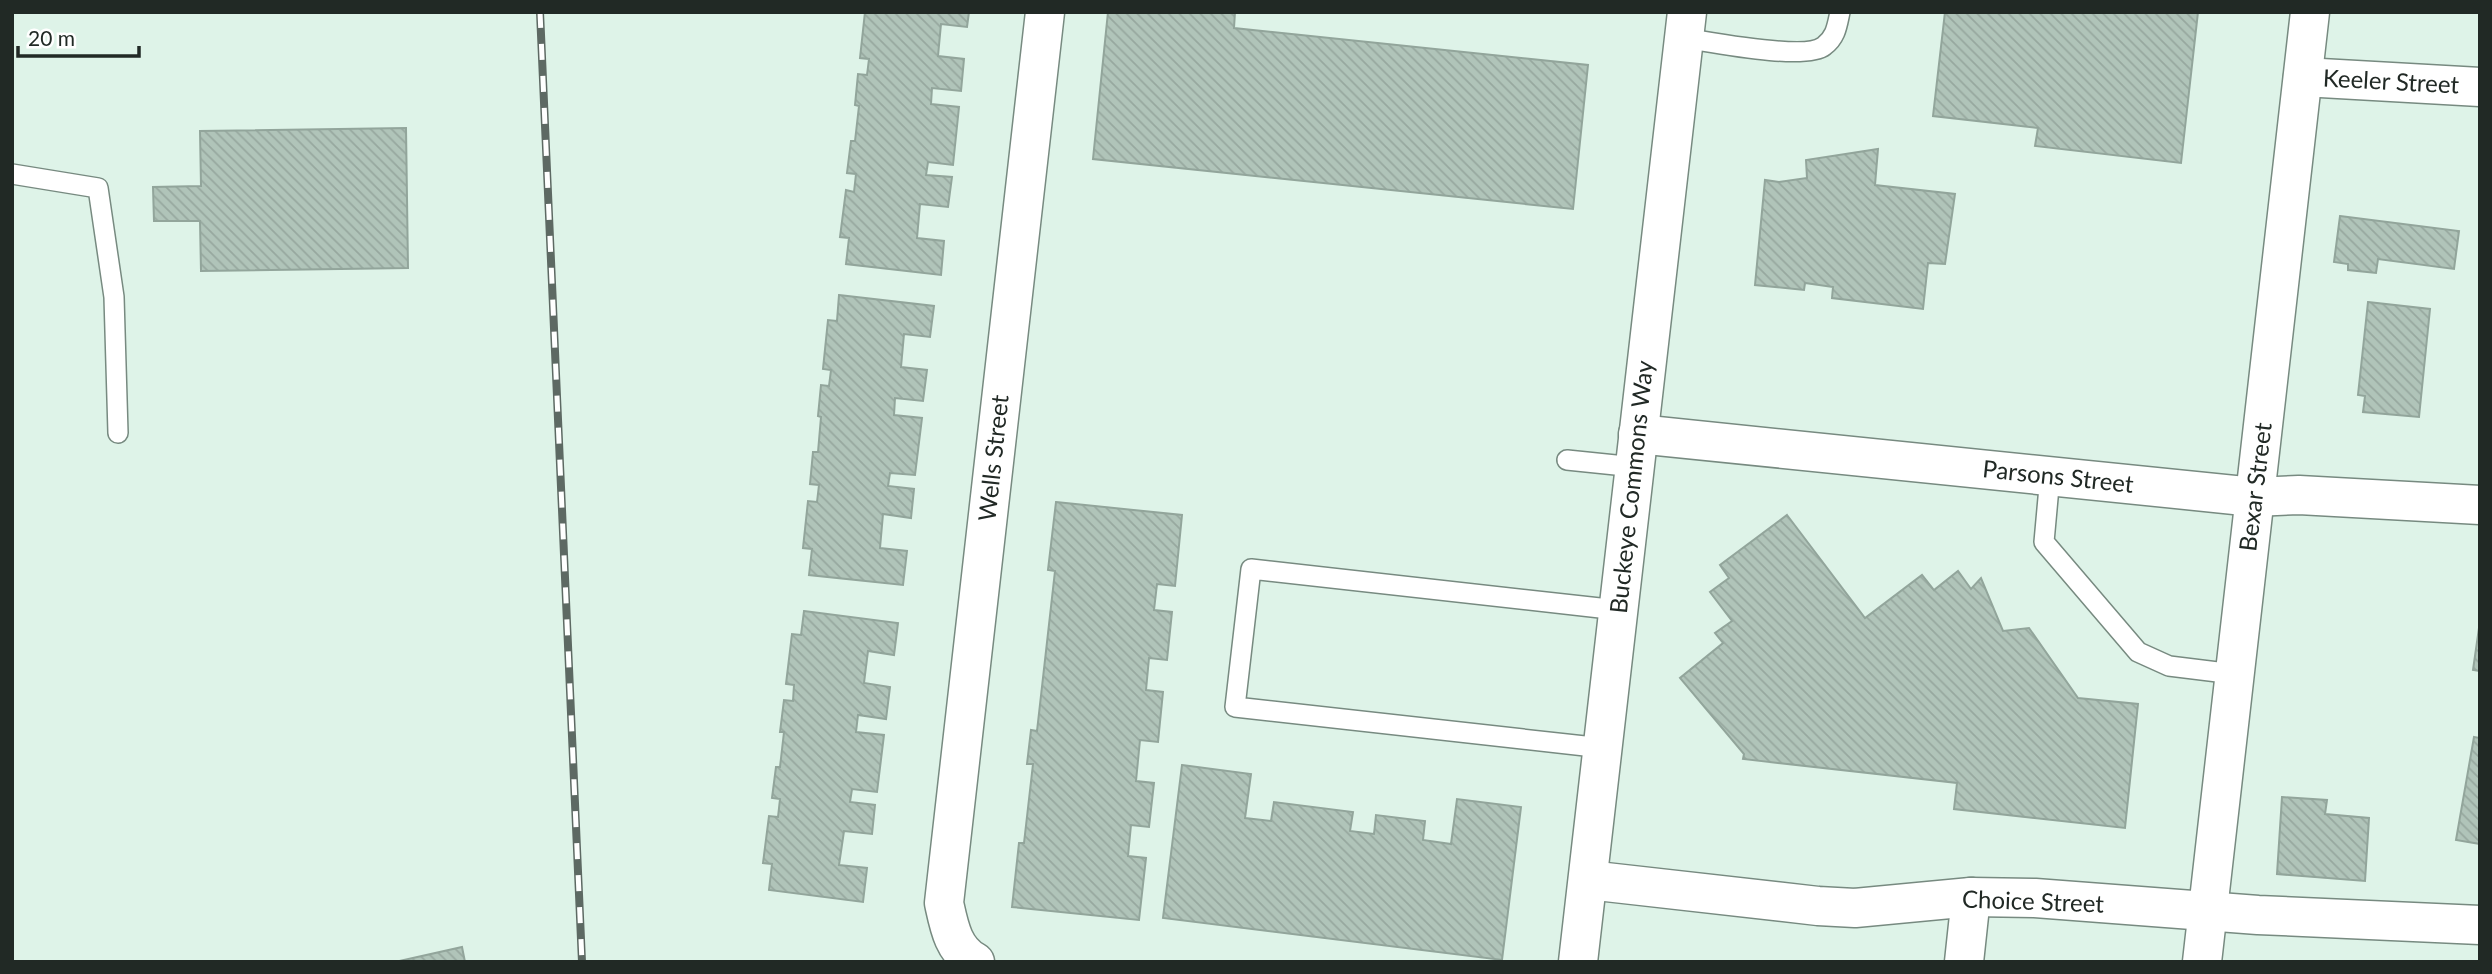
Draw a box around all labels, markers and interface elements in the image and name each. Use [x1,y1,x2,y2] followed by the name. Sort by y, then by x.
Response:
[18,14,138,58] scale bar
[28,25,75,50] text: 20 m
[2322,62,2460,99] street label: Keeler Street
[1603,358,1658,615] street label: Buckeye Commons Way
[971,393,1014,523] street label: Wells Street
[2232,420,2277,553] street label: Bexar Street
[1981,453,2136,498] street label: Parsons Street
[1962,884,2105,917] street label: Choice Street

